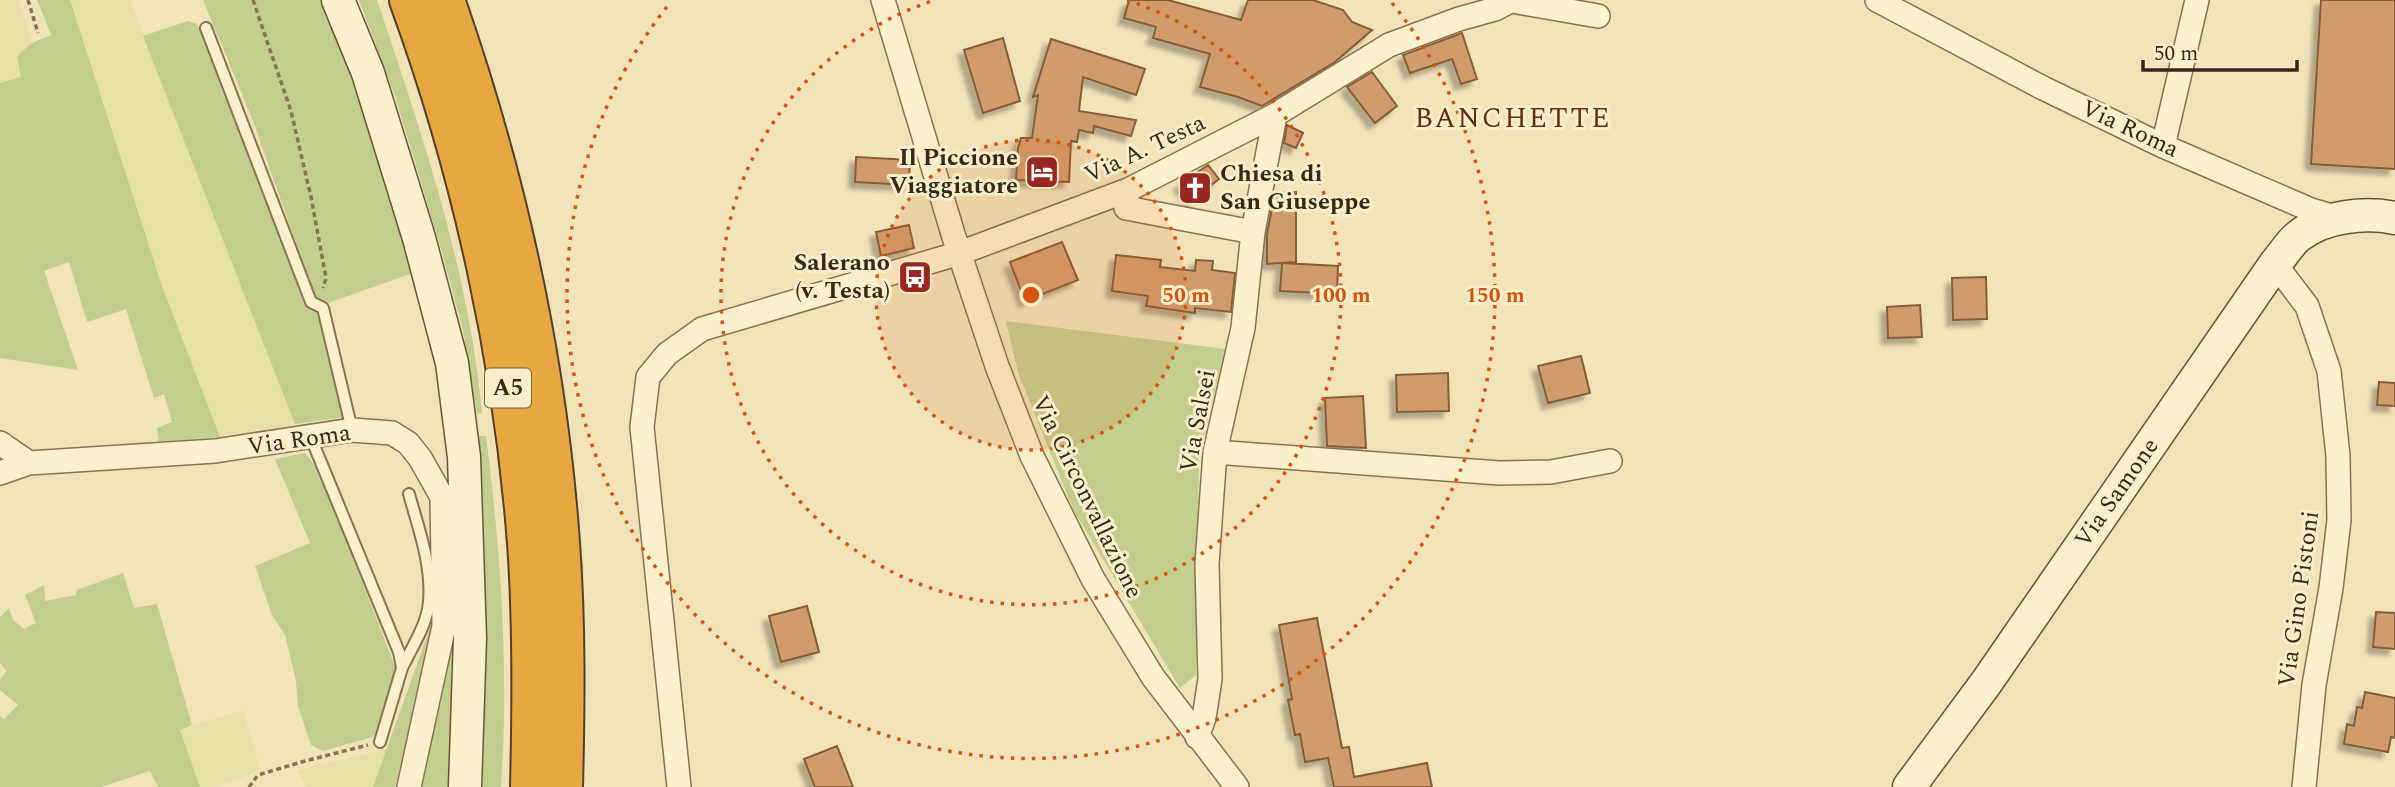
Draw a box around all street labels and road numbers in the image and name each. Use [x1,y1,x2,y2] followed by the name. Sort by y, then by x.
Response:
[2075,91,2185,167] street label: Via Roma
[1078,105,1212,193] street label: Via A. Testa
[1170,366,1226,476] street label: Via Salsei
[485,368,531,408] road number: A5
[1022,389,1152,605] street label: Via Circonvallazione
[245,415,353,465] street label: Via Roma
[2066,431,2168,555] street label: Via Samone
[2269,509,2329,689] street label: Via Gino Pistoni

